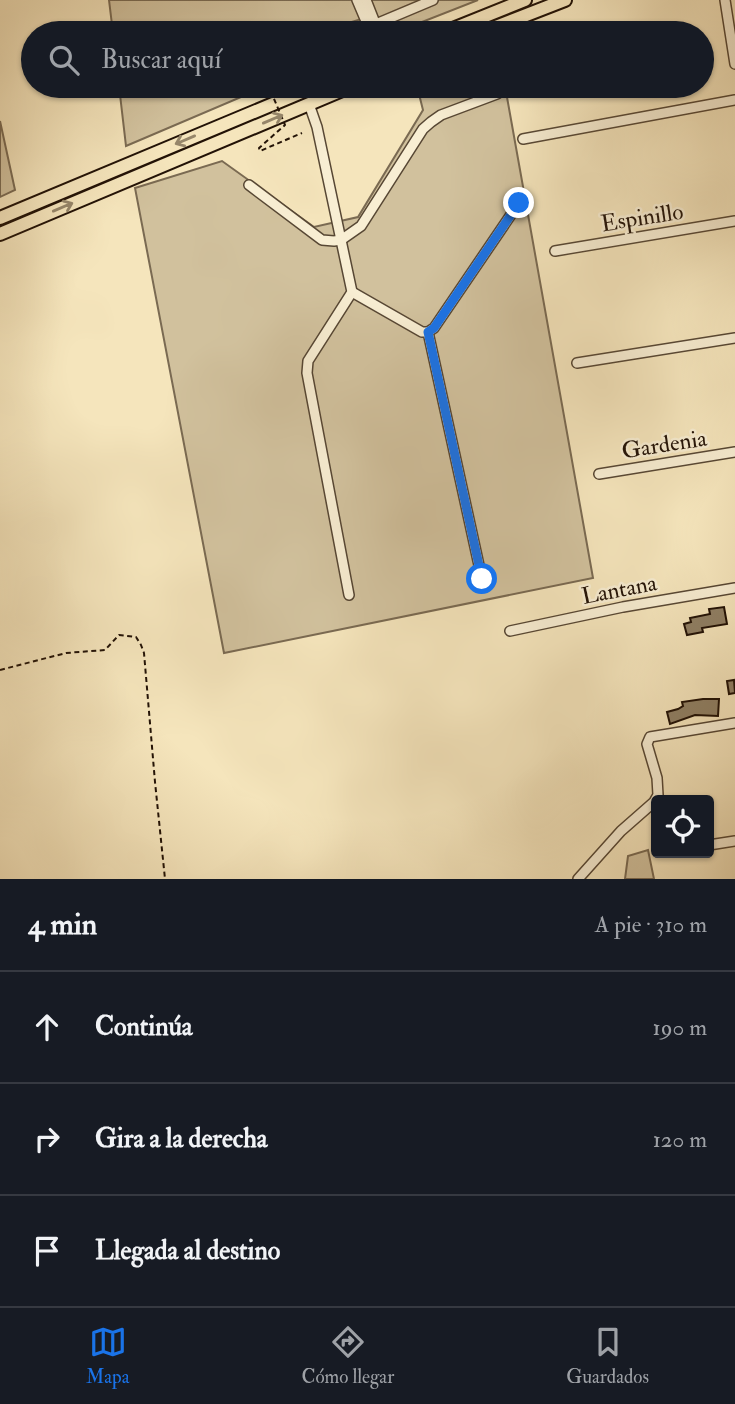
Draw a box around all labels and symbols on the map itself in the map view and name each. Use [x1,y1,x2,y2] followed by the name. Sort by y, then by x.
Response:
[262,112,283,125] one-way arrow
[175,135,197,148] one-way arrow
[503,187,534,218] route end
[599,197,685,239] street label: Espinillo
[52,200,73,213] one-way arrow
[620,423,709,466] street label: Gardenia
[466,563,497,594] route start
[579,568,660,611] street label: Lantana

